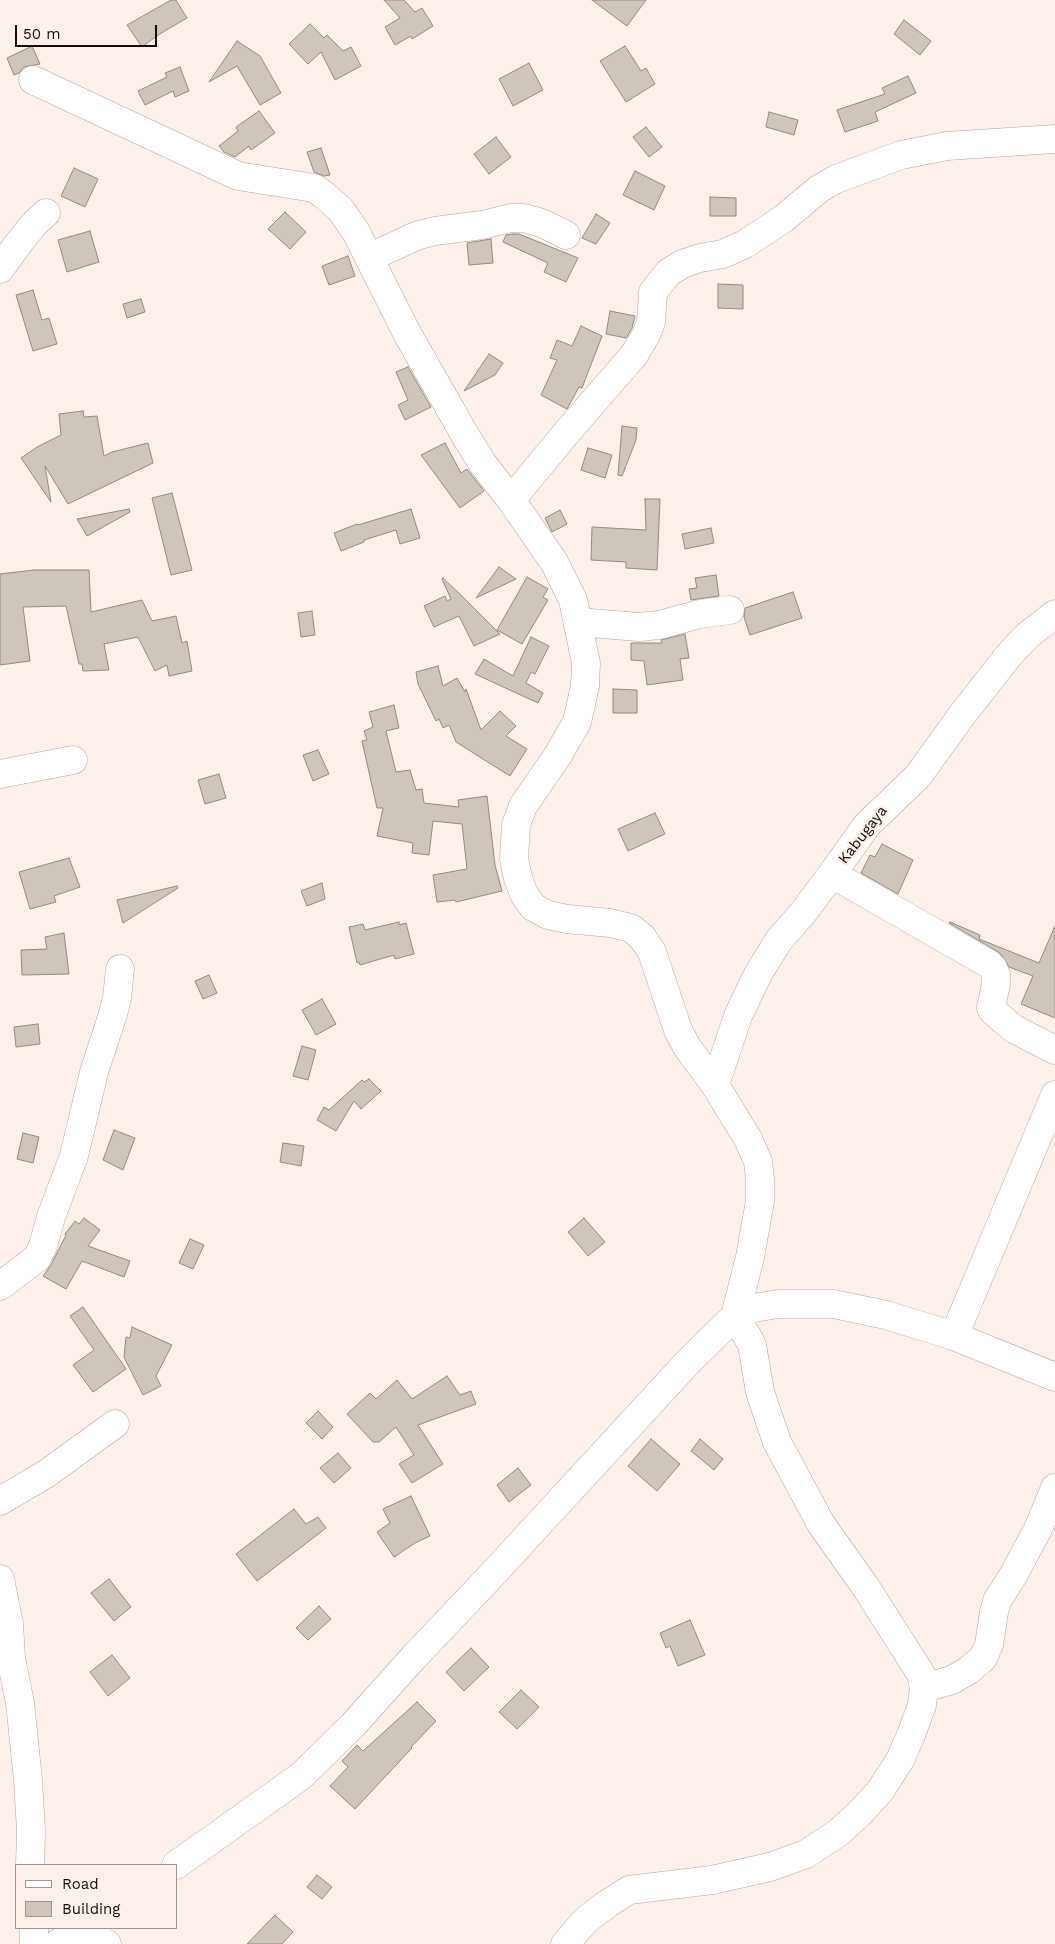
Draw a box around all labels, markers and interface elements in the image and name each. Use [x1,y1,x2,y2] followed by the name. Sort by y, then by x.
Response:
[18,15,160,47] scale bar
[23,25,60,43] text: 50 m
[835,802,891,868] street label: Kabugaya
[15,1864,178,1929] legend
[62,1875,99,1893] text: Road
[62,1900,120,1918] text: Building

